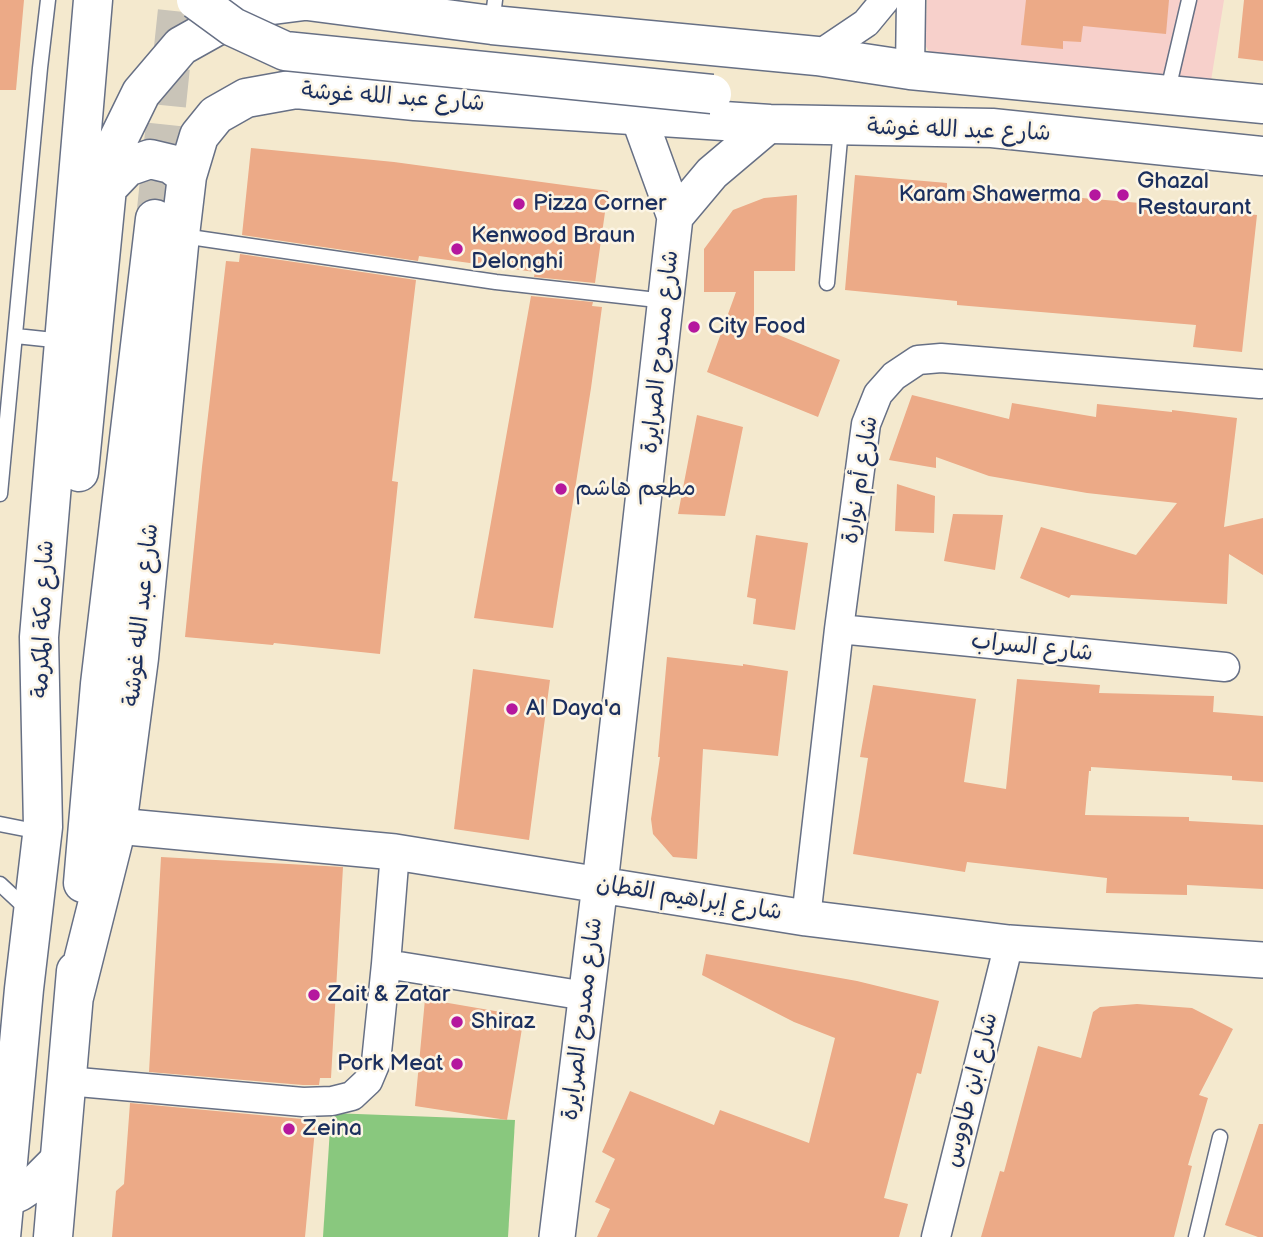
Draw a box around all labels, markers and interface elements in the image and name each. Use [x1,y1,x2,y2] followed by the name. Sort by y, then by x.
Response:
[300,78,486,118] street label: شارع عبد الله غوشة
[867,114,1051,148] street label: شارع عبد الله غوشة
[1137,168,1251,222] place label: Ghazal Restaurant
[898,181,1081,209] place label: Karam Shawerma
[1087,187,1103,203] marker: Karam Shawerma
[1115,187,1131,203] marker: Ghazal Restaurant
[533,190,666,218] place label: Pizza Corner
[511,196,527,212] marker: Pizza Corner
[471,222,635,276] place label: Kenwood Braun Delonghi
[449,241,465,257] marker: Kenwood Braun Delonghi
[637,249,685,455] street label: شارع ممدوح الصرايرة
[708,313,806,341] place label: City Food
[686,319,702,335] marker: City Food
[837,414,885,546] street label: شارع أم نوارة
[575,475,696,503] place label: مطعم هاشم
[553,481,569,497] marker: مطعم هاشم
[119,522,165,708] street label: شارع عبد الله غوشة
[27,540,61,698] street label: شارع مكة المكرمة
[970,628,1094,668] street label: شارع السراب
[526,695,621,723] place label: Al Daya'a
[504,701,520,717] marker: Al Daya'a
[594,871,784,927] street label: شارع إبراهيم القطان
[557,916,609,1122] street label: شارع ممدوح الصرايرة
[328,981,450,1009] place label: Zait & Zatar
[306,987,322,1003] marker: Zait & Zatar
[471,1008,535,1036] place label: Shiraz
[939,1010,1005,1170] street label: شارع ابن طاووس
[449,1014,465,1030] marker: Shiraz
[337,1050,443,1078] place label: Pork Meat
[449,1056,465,1072] marker: Pork Meat
[303,1115,362,1143] place label: Zeina
[281,1121,297,1137] marker: Zeina

